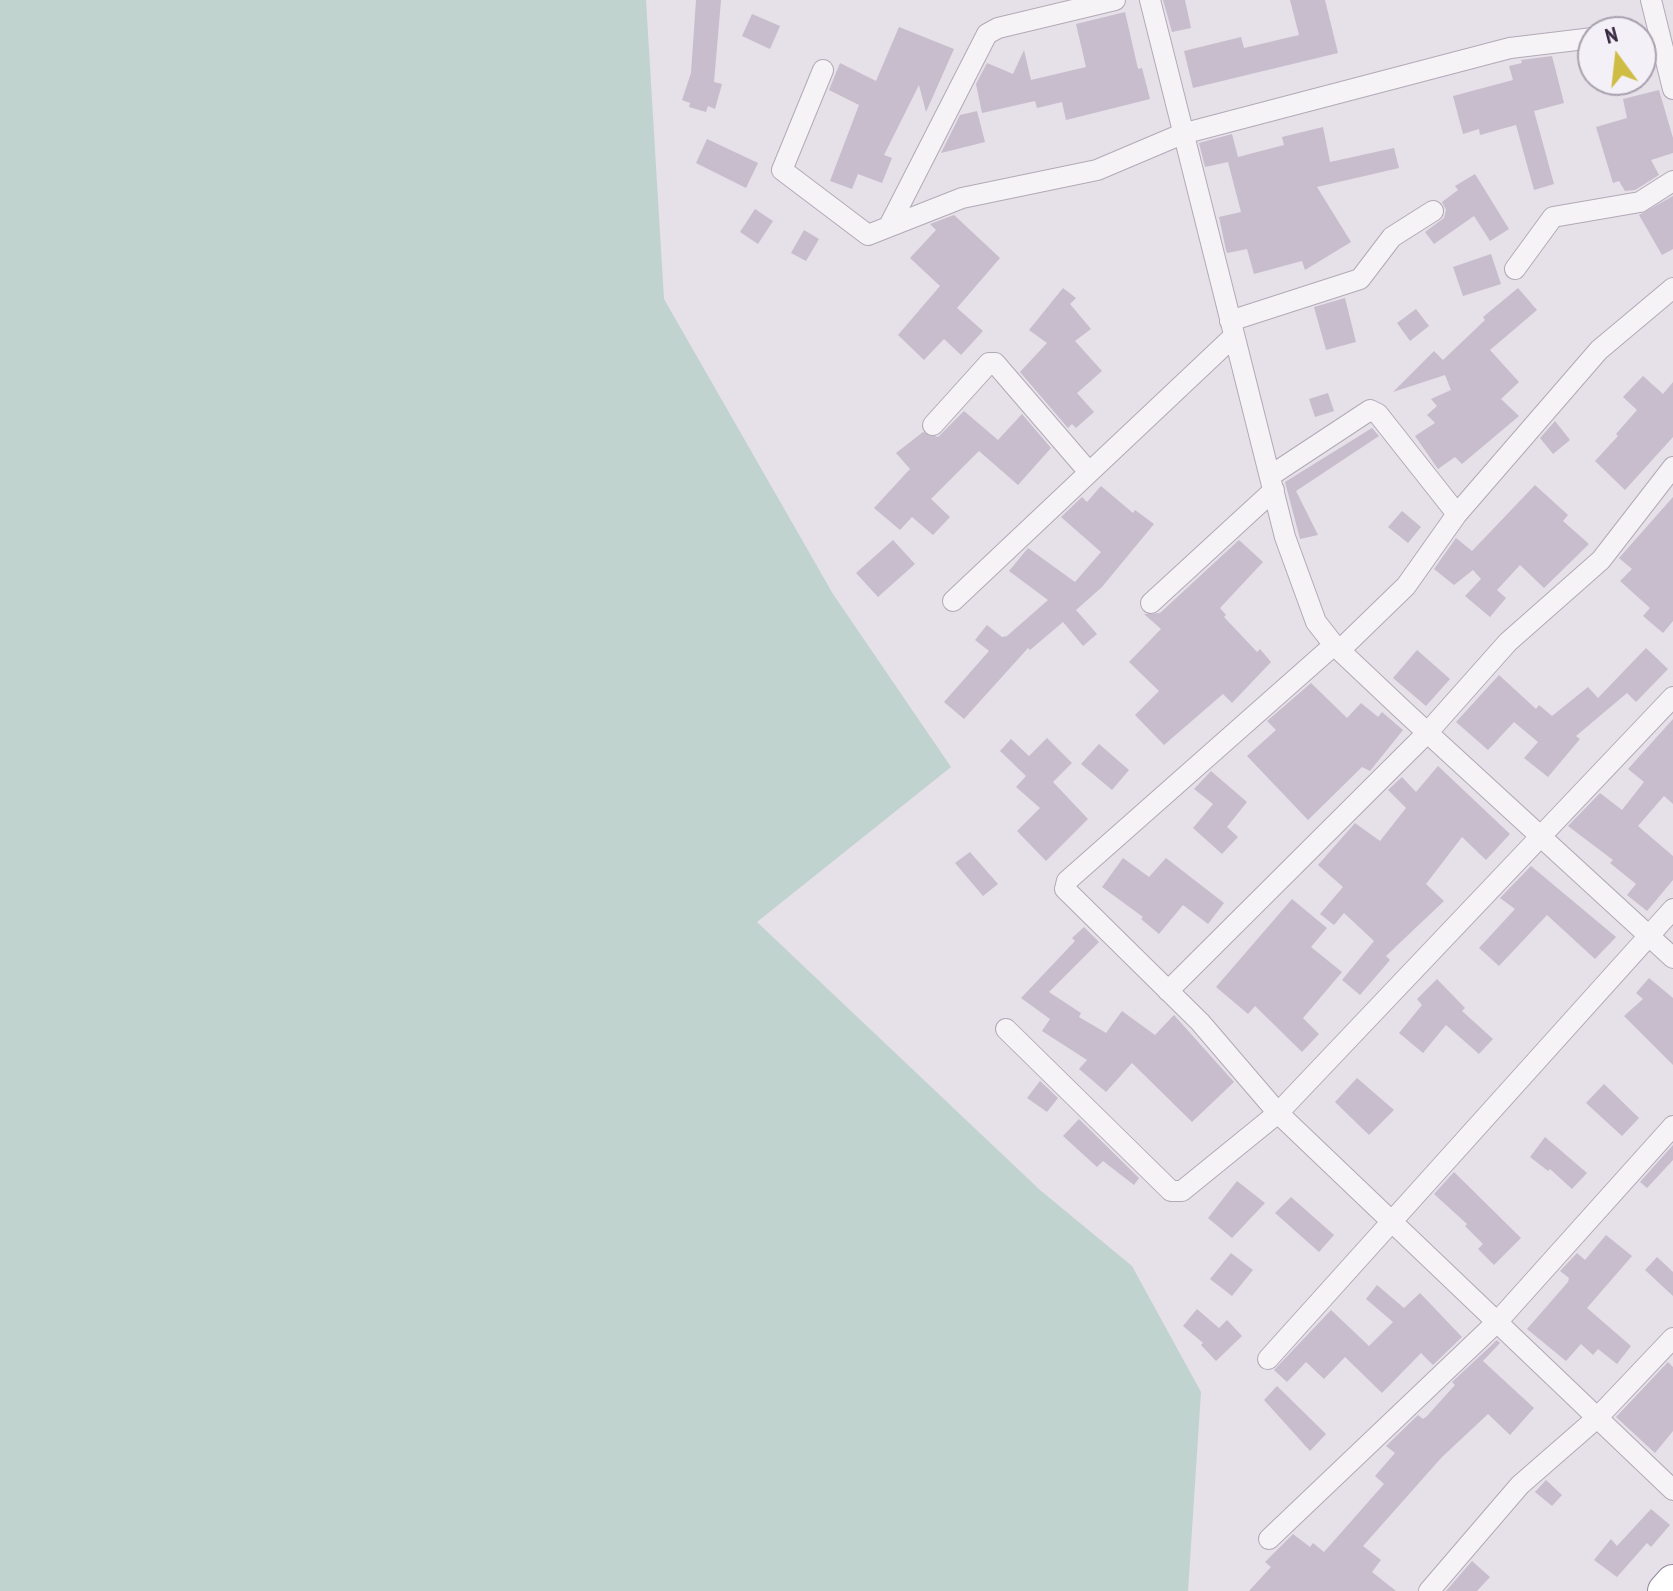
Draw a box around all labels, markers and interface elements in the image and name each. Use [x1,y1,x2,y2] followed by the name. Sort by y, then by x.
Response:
[1577,16,1657,96] north arrow
[1602,20,1621,50] text: N

